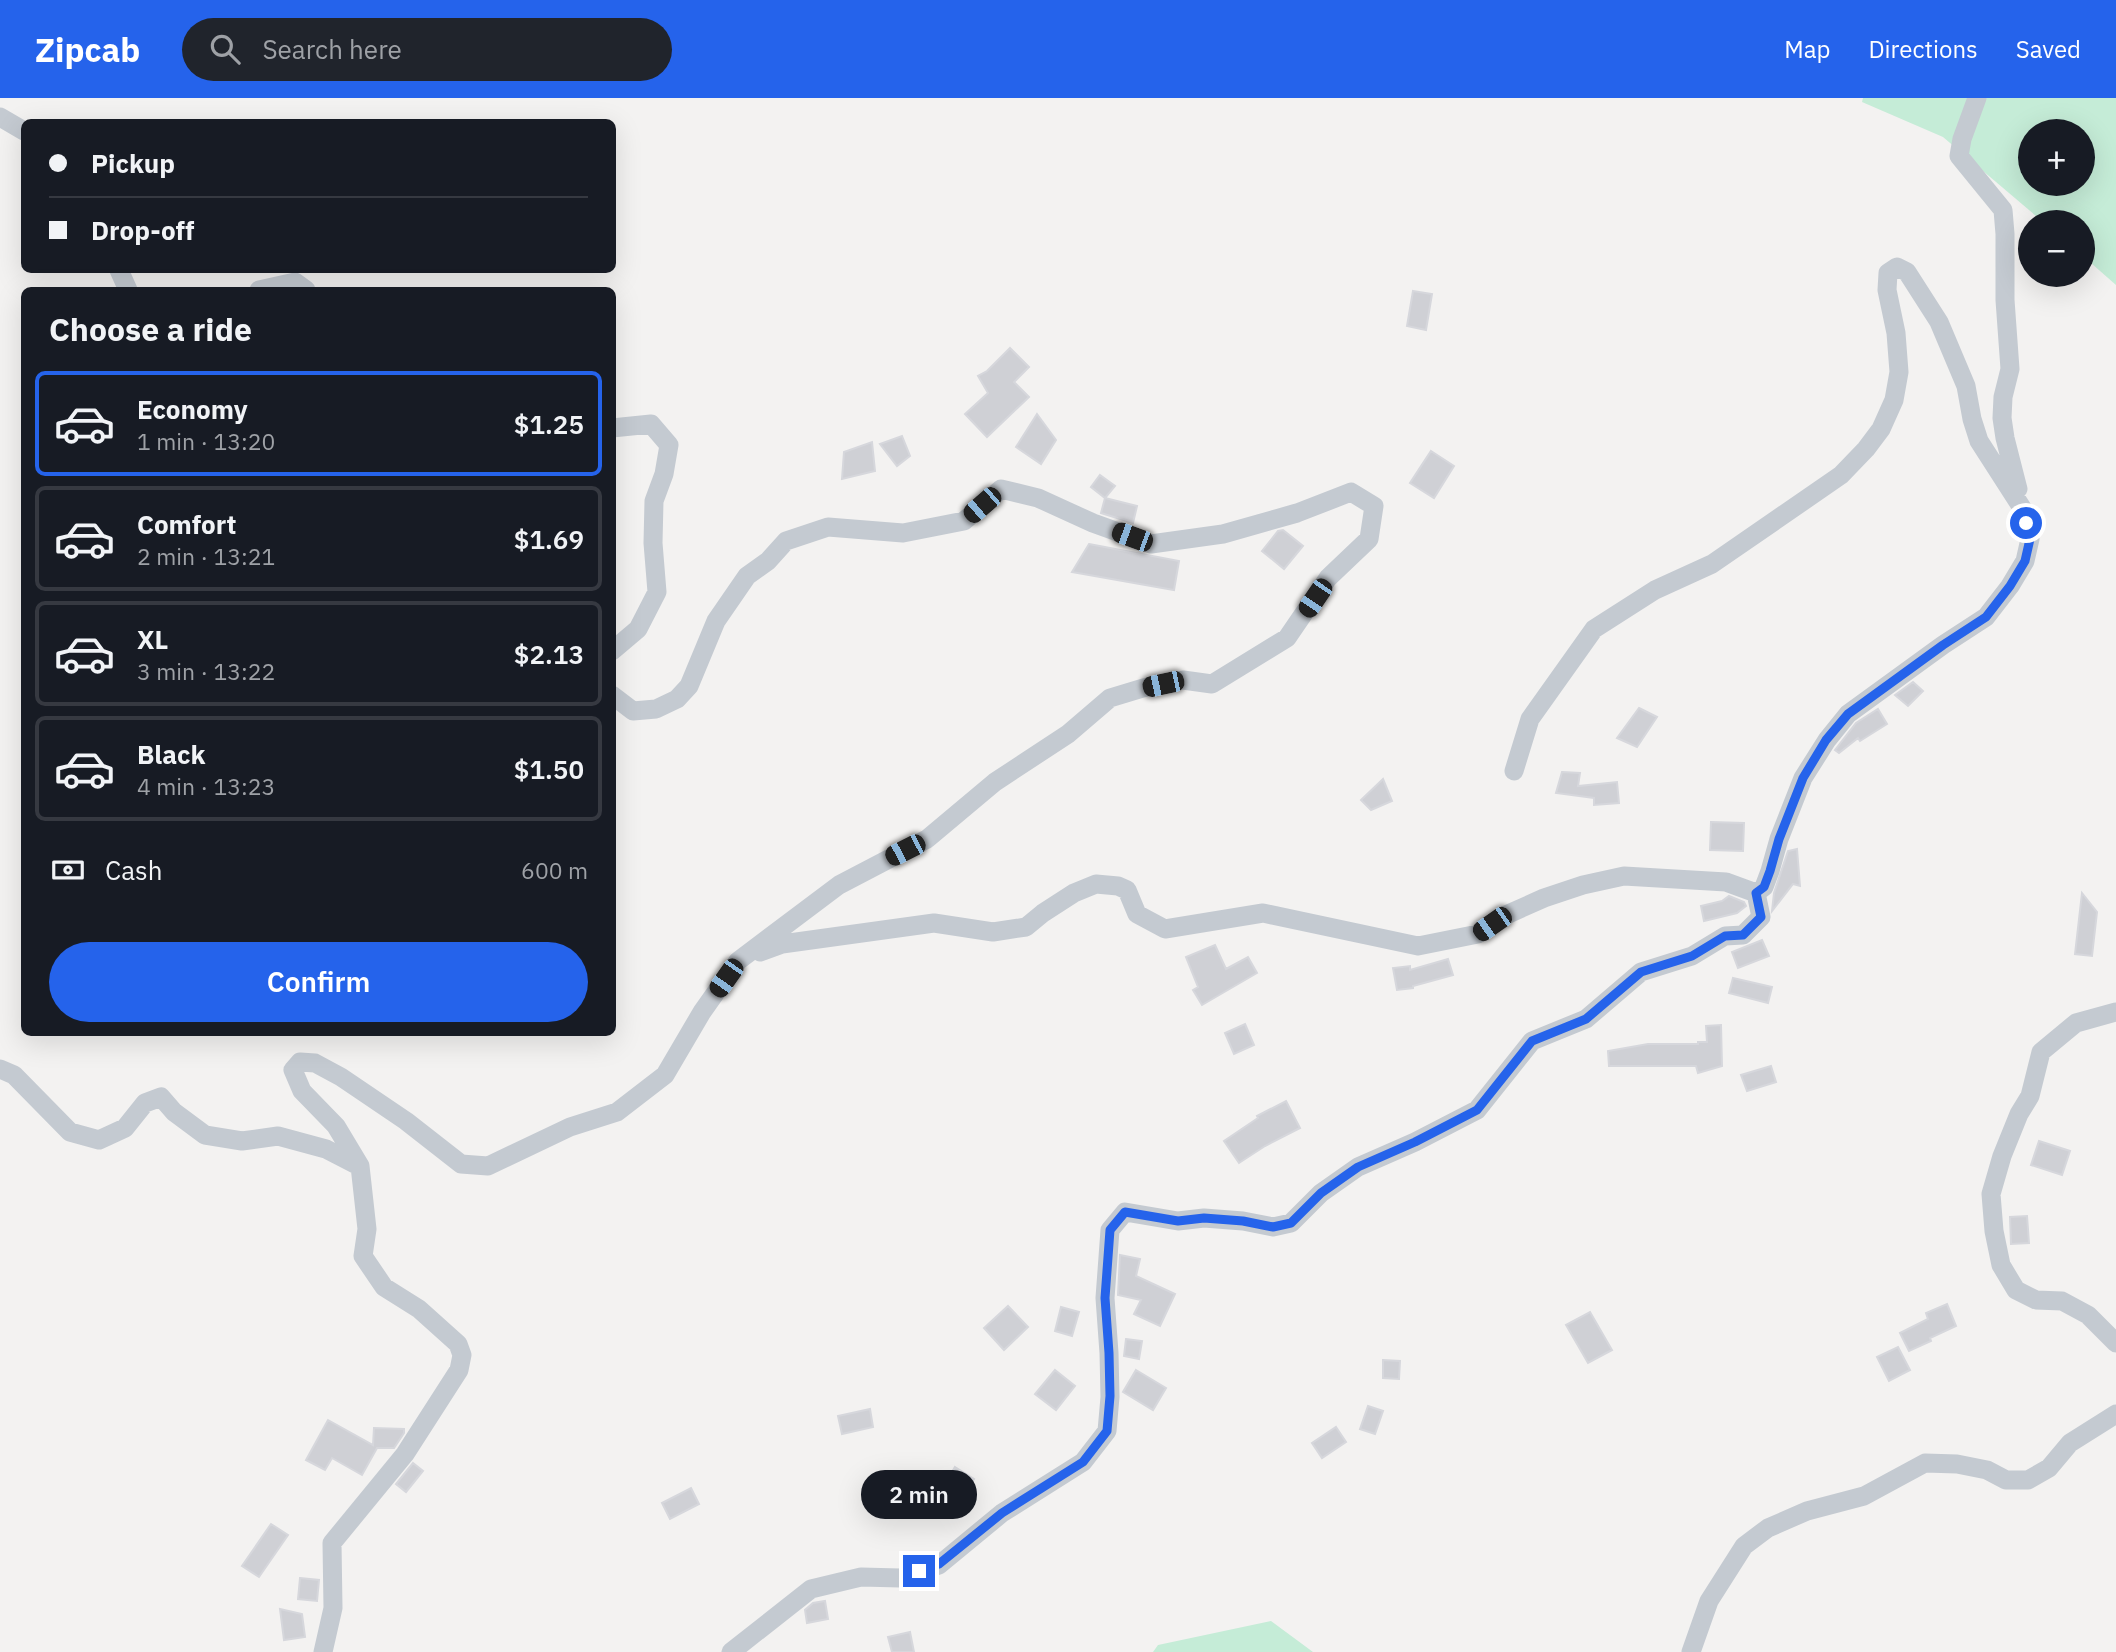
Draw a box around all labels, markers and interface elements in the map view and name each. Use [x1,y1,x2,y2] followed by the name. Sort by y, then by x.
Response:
[182,18,672,81] search box
[35,28,140,71] text: Zipcab
[206,30,244,68] icon: search
[262,32,402,66] text: Search here
[1784,33,1830,65] text: Map
[1868,33,1978,65] text: Directions
[2016,33,2081,65] text: Saved
[2018,119,2095,287] map controls
[2018,119,2095,196] button: +
[91,146,175,180] text: Pickup
[2018,210,2095,287] button: −
[91,213,194,247] text: Drop-off
[49,308,252,350] text: Choose a ride
[53,392,116,455] icon: car
[137,392,248,426] text: Economy
[514,407,584,441] text: $1.25
[137,426,275,456] text: 1 min · 13:20
[960,483,1005,527] car
[53,507,116,570] icon: car
[137,507,236,541] text: Comfort
[2010,507,2042,539] route start
[1109,520,1156,554] car
[514,522,584,556] text: $1.69
[137,541,275,571] text: 2 min · 13:21
[1295,575,1336,621] car
[53,622,116,685] icon: car
[137,622,168,656] text: XL
[514,637,584,671] text: $2.13
[137,656,275,686] text: 3 min · 13:22
[1141,669,1186,699] car
[53,737,116,800] icon: car
[137,737,205,771] text: Black
[514,752,584,786] text: $1.50
[137,771,275,801] text: 4 min · 13:23
[882,831,929,869] car
[49,851,87,889] icon: cash
[105,853,162,887] text: Cash
[521,855,588,885] text: 600 m
[1469,903,1516,945] car
[49,942,588,1022] button: Confirm
[706,955,747,1001] car
[861,1470,977,1518] callout: 2 min
[889,1479,949,1509] text: 2 min
[903,1555,935,1587] route end

